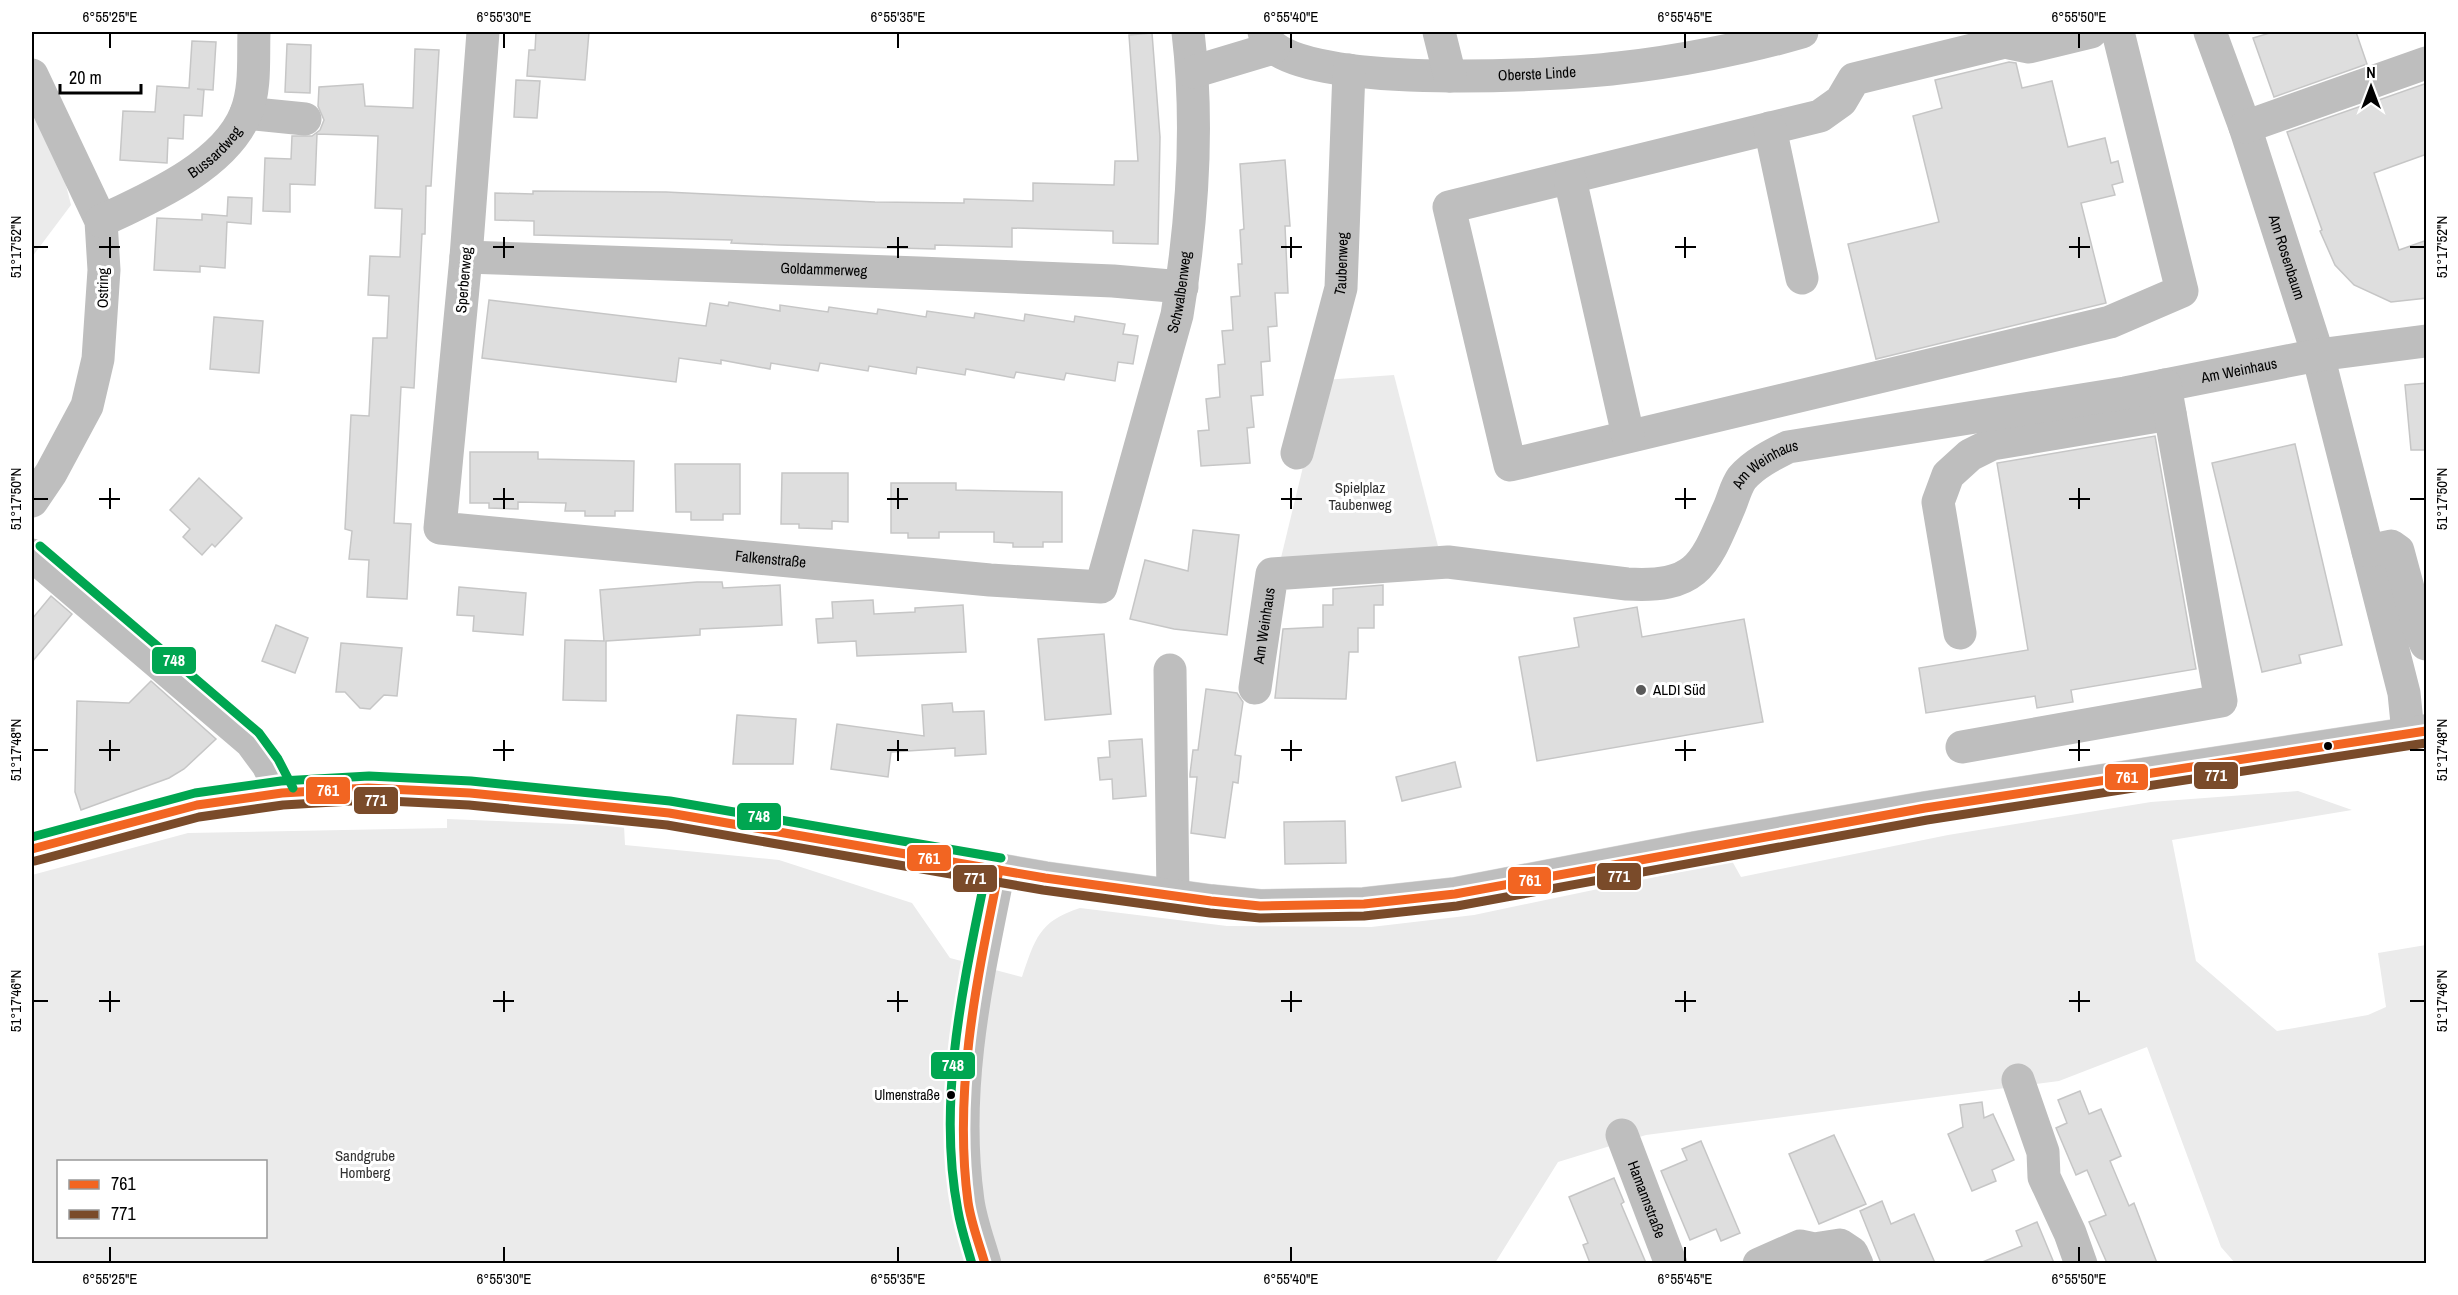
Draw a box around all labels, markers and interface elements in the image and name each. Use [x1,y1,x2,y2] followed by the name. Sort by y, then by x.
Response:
[82,6,138,27] text: 6°55'25"E
[476,6,532,27] text: 6°55'30"E
[870,6,926,27] text: 6°55'35"E
[1263,6,1319,27] text: 6°55'40"E
[1657,6,1713,27] text: 6°55'45"E
[2051,6,2107,27] text: 6°55'50"E
[60,57,141,95] scale bar
[2341,57,2401,117] north arrow
[1498,61,1577,86] street label: Oberste Linde
[2366,61,2376,83] text: N
[69,65,102,90] text: 20 m
[183,122,247,183] street label: Bussardweg
[2263,211,2311,302] street label: Am Rosenbaum
[5,216,26,278] text: 51°17'52"N
[2431,216,2452,278] text: 51°17'52"N
[1328,232,1353,298] street label: Taubenweg
[450,246,477,314] street label: Sperberweg
[1161,250,1196,335] street label: Schwalbenweg
[780,257,868,281] street label: Goldammerweg
[92,267,113,308] street label: Ostring
[2198,352,2279,388] street label: Am Weinhaus
[1726,435,1800,493] street label: Am Weinhaus
[5,468,26,530] text: 51°17'50"N
[2431,468,2452,530] text: 51°17'50"N
[1328,477,1392,515] park label: Spielplaz Taubenweg
[734,545,807,573] street label: Falkenstraße
[1248,586,1280,666] street label: Am Weinhaus
[151,646,197,675] line badge: 748
[163,649,185,671] text: 748
[1652,679,1706,700] place label: ALDI Süd
[1634,683,1648,697] marker: ALDI Süd
[5,719,26,781] text: 51°17'48"N
[2431,719,2452,781] text: 51°17'48"N
[2322,740,2334,752] unlabelled marker
[2193,761,2239,790] line badge: 771
[2104,763,2149,791] line badge: 761
[2205,764,2228,786] text: 771
[2116,766,2139,788] text: 761
[305,776,351,805] line badge: 761
[317,779,340,801] text: 761
[353,786,399,815] line badge: 771
[365,789,388,811] text: 771
[736,802,782,831] line badge: 748
[748,805,770,827] text: 748
[906,844,952,872] line badge: 761
[918,847,941,869] text: 761
[1596,862,1642,891] line badge: 771
[952,864,998,893] line badge: 771
[1608,865,1631,887] text: 771
[1507,866,1552,895] line badge: 761
[964,867,987,889] text: 771
[1519,869,1542,891] text: 761
[5,970,26,1032] text: 51°17'46"N
[2431,970,2452,1032] text: 51°17'46"N
[930,1051,976,1080] line badge: 748
[942,1054,964,1076] text: 748
[874,1086,940,1104] place label: Ulmenstraße
[945,1089,957,1101] marker: Ulmenstraße
[335,1145,395,1183] park label: Sandgrube Homberg
[1623,1158,1671,1241] street label: Hamannstraße
[57,1160,267,1238] legend
[111,1171,136,1196] text: 761
[111,1201,136,1226] text: 771
[82,1268,138,1289] text: 6°55'25"E
[476,1268,532,1289] text: 6°55'30"E
[870,1268,926,1289] text: 6°55'35"E
[1263,1268,1319,1289] text: 6°55'40"E
[1657,1268,1713,1289] text: 6°55'45"E
[2051,1268,2107,1289] text: 6°55'50"E

